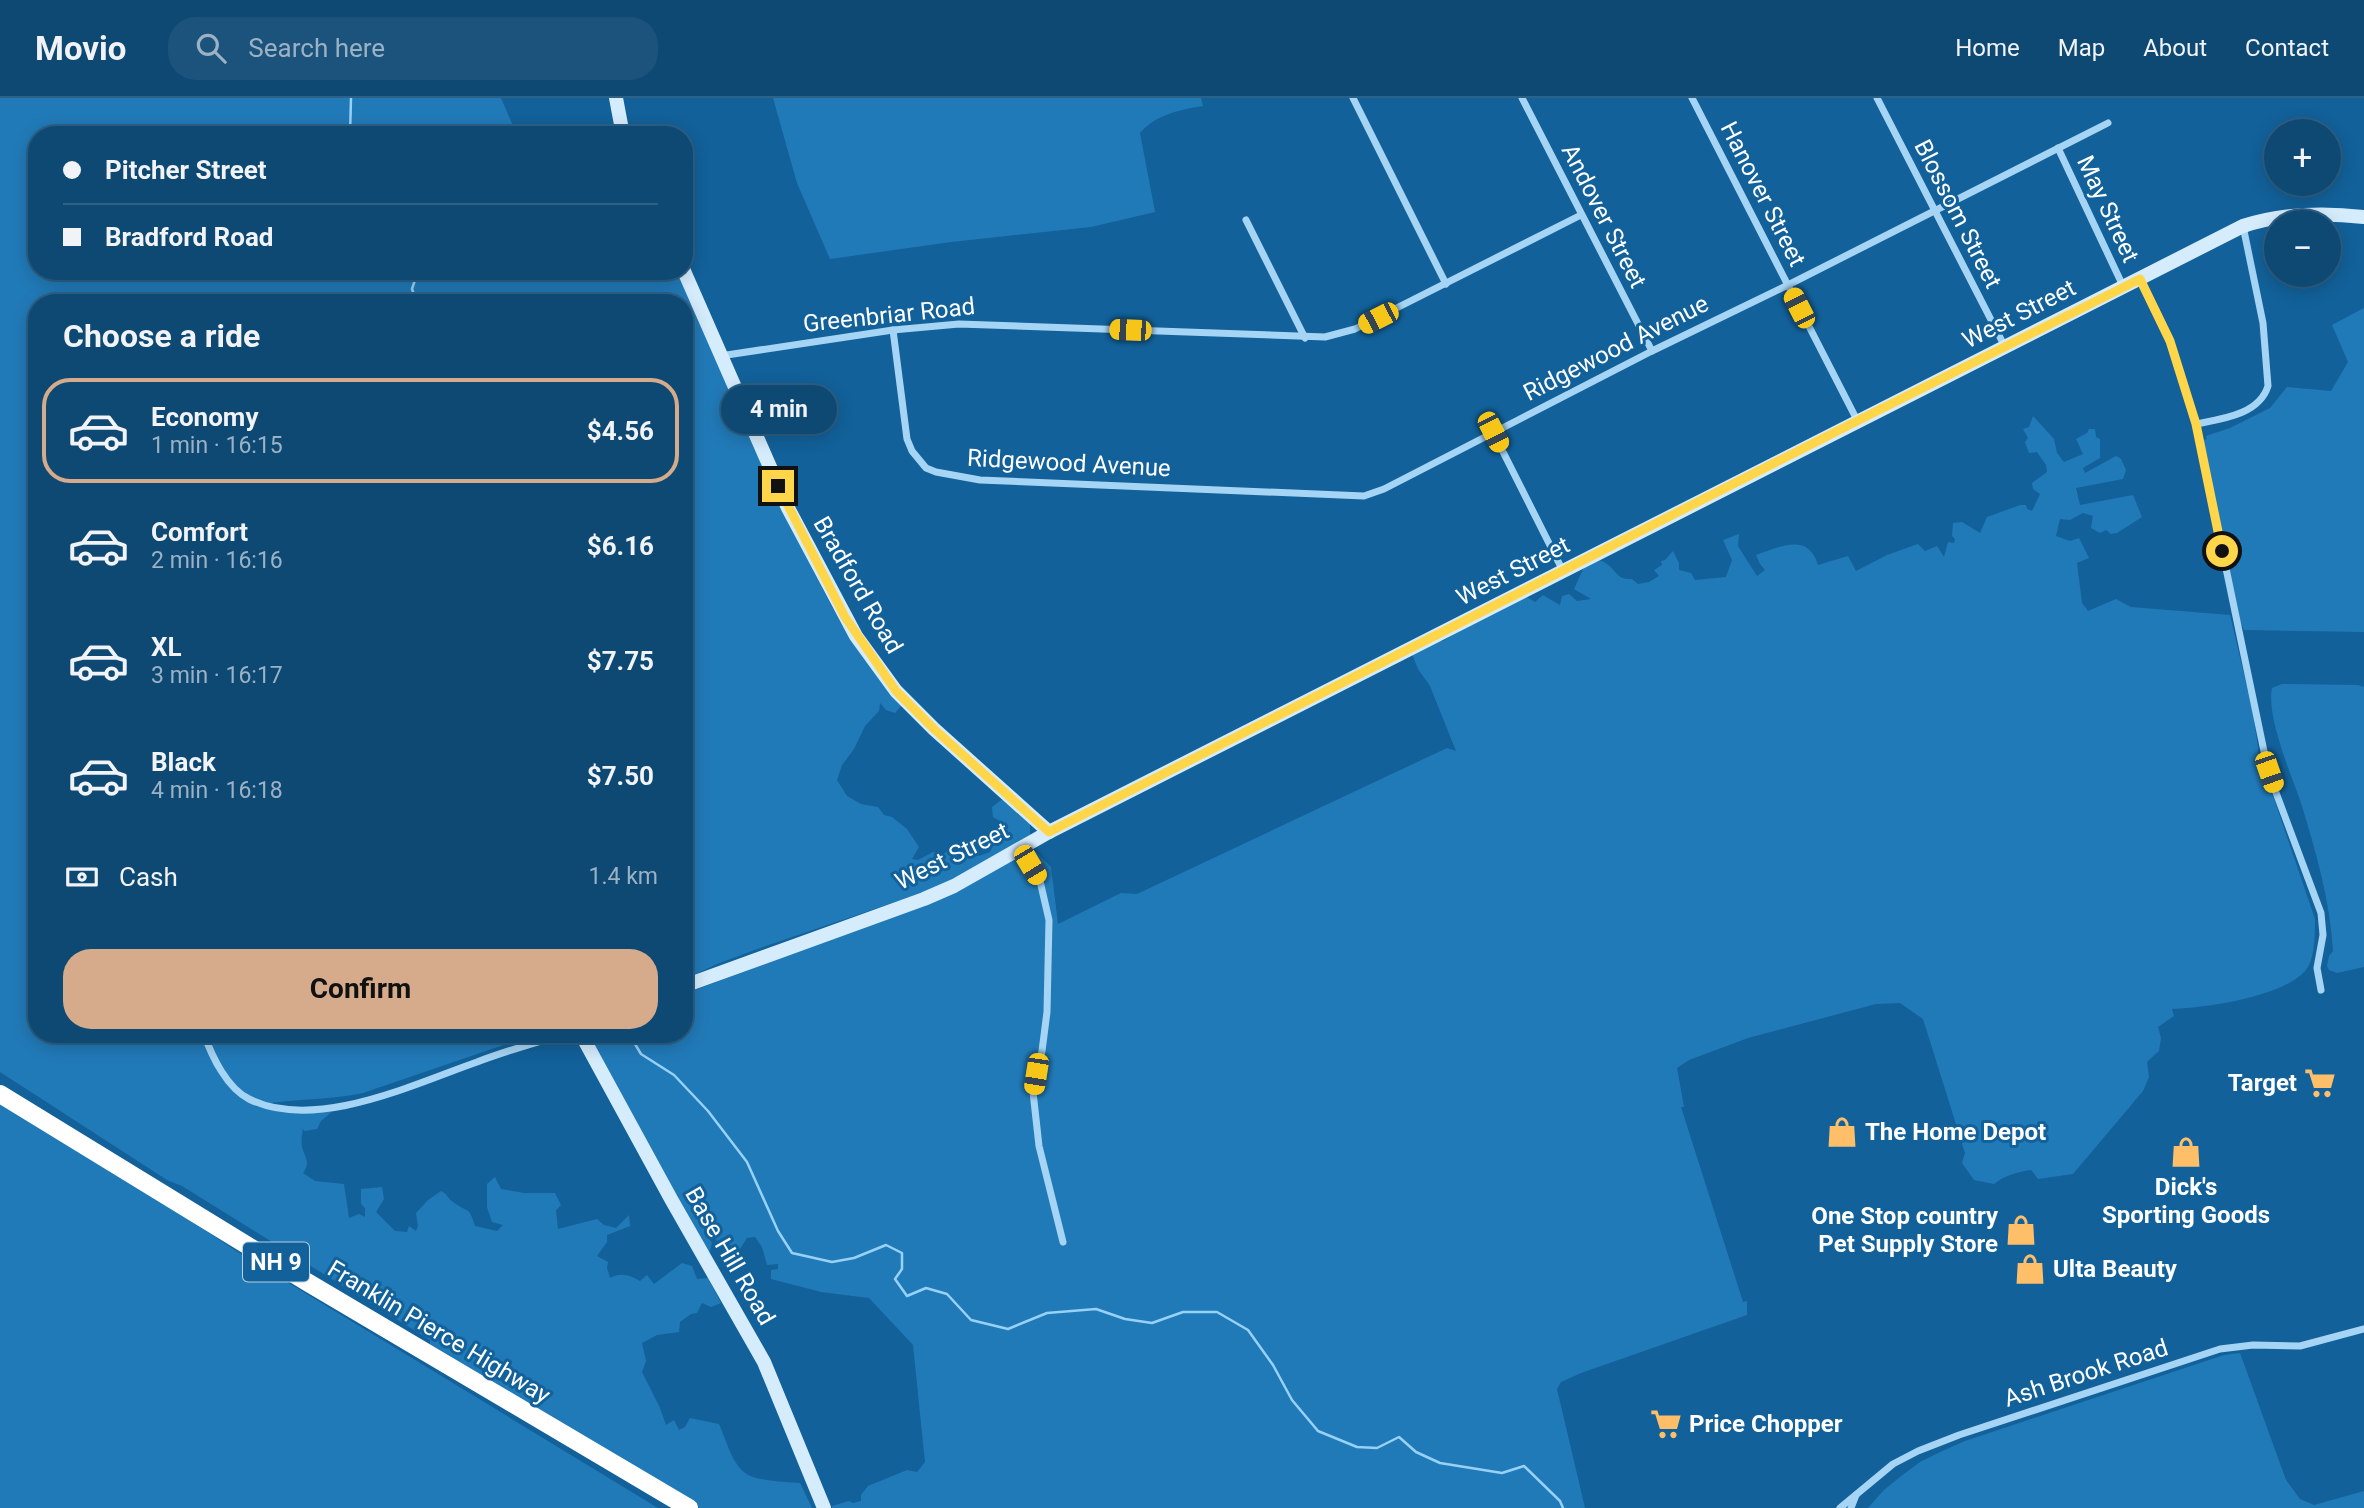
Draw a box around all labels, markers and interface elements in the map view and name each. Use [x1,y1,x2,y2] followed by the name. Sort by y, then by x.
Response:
[168,17,658,80] search box
[35,29,126,68] text: Movio
[192,29,230,67] icon: search
[248,33,385,63] text: Search here
[1955,34,2020,62] text: Home
[2058,34,2105,62] text: Map
[2143,34,2207,62] text: About
[2245,34,2329,62] text: Contact
[1715,117,1812,271] street label: Hanover Street
[2264,119,2341,287] map controls
[2264,119,2341,196] button: +
[1908,135,2008,293] street label: Blossom Street
[1556,139,1652,293] street label: Andover Street
[2071,151,2145,267] street label: May Street
[105,155,267,185] text: Pitcher Street
[2264,210,2341,287] button: −
[105,222,274,252] text: Bradford Road
[1958,274,2080,354] street label: West Street
[1781,285,1818,331] car
[1519,289,1713,407] street label: Ridgewood Avenue
[802,292,976,338] street label: Greenbriar Road
[1355,299,1402,337] car
[63,317,260,355] text: Choose a ride
[1109,319,1152,341] car
[720,384,836,434] callout: 4 min
[750,396,808,423] text: 4 min
[67,399,130,462] icon: car
[151,402,258,432] text: Economy
[1475,409,1512,455] car
[587,416,654,446] text: $4.56
[151,432,283,459] text: 1 min · 16:15
[967,444,1171,482] street label: Ridgewood Avenue
[762,470,794,502] route end
[807,511,909,659] street label: Bradford Road
[67,514,130,577] icon: car
[151,517,248,547] text: Comfort
[587,531,654,561] text: $6.16
[1452,531,1574,611] street label: West Street
[2206,535,2238,567] route start
[151,547,283,574] text: 2 min · 16:16
[67,629,130,692] icon: car
[151,632,182,662] text: XL
[587,646,654,676] text: $7.75
[151,662,283,689] text: 3 min · 16:17
[67,744,130,807] icon: car
[151,747,216,777] text: Black
[2253,749,2286,795] car
[587,761,654,791] text: $7.50
[151,777,283,804] text: 4 min · 16:18
[891,816,1014,896] street label: West Street
[1011,842,1050,888] car
[63,858,101,896] icon: cash
[119,862,178,892] text: Cash
[589,863,658,890] text: 1.4 km
[63,949,658,1029] button: Confirm
[1023,1052,1050,1096] car
[2303,1066,2337,1100] supermarket icon: Target
[2228,1069,2297,1097] place label: Target
[1825,1115,1859,1149] shop icon: The Home Depot
[1865,1118,2046,1146] place label: The Home Depot
[2169,1135,2203,1169] shop icon: Dick's Sporting Goods
[2102,1173,2270,1229] place label: Dick's Sporting Goods
[679,1182,781,1330] street label: Base Hill Road
[1811,1202,1999,1258] place label: One Stop country Pet Supply Store
[2004,1213,2038,1247] shop icon: One Stop country Pet Supply Store
[243,1242,309,1282] road number: NH 9
[2013,1252,2047,1286] shop icon: Ulta Beauty
[323,1254,556,1410] street label: Franklin Pierce Highway
[2053,1255,2178,1283] place label: Ulta Beauty
[2001,1333,2171,1413] street label: Ash Brook Road
[1649,1407,1683,1441] supermarket icon: Price Chopper
[1689,1410,1843,1438] place label: Price Chopper

